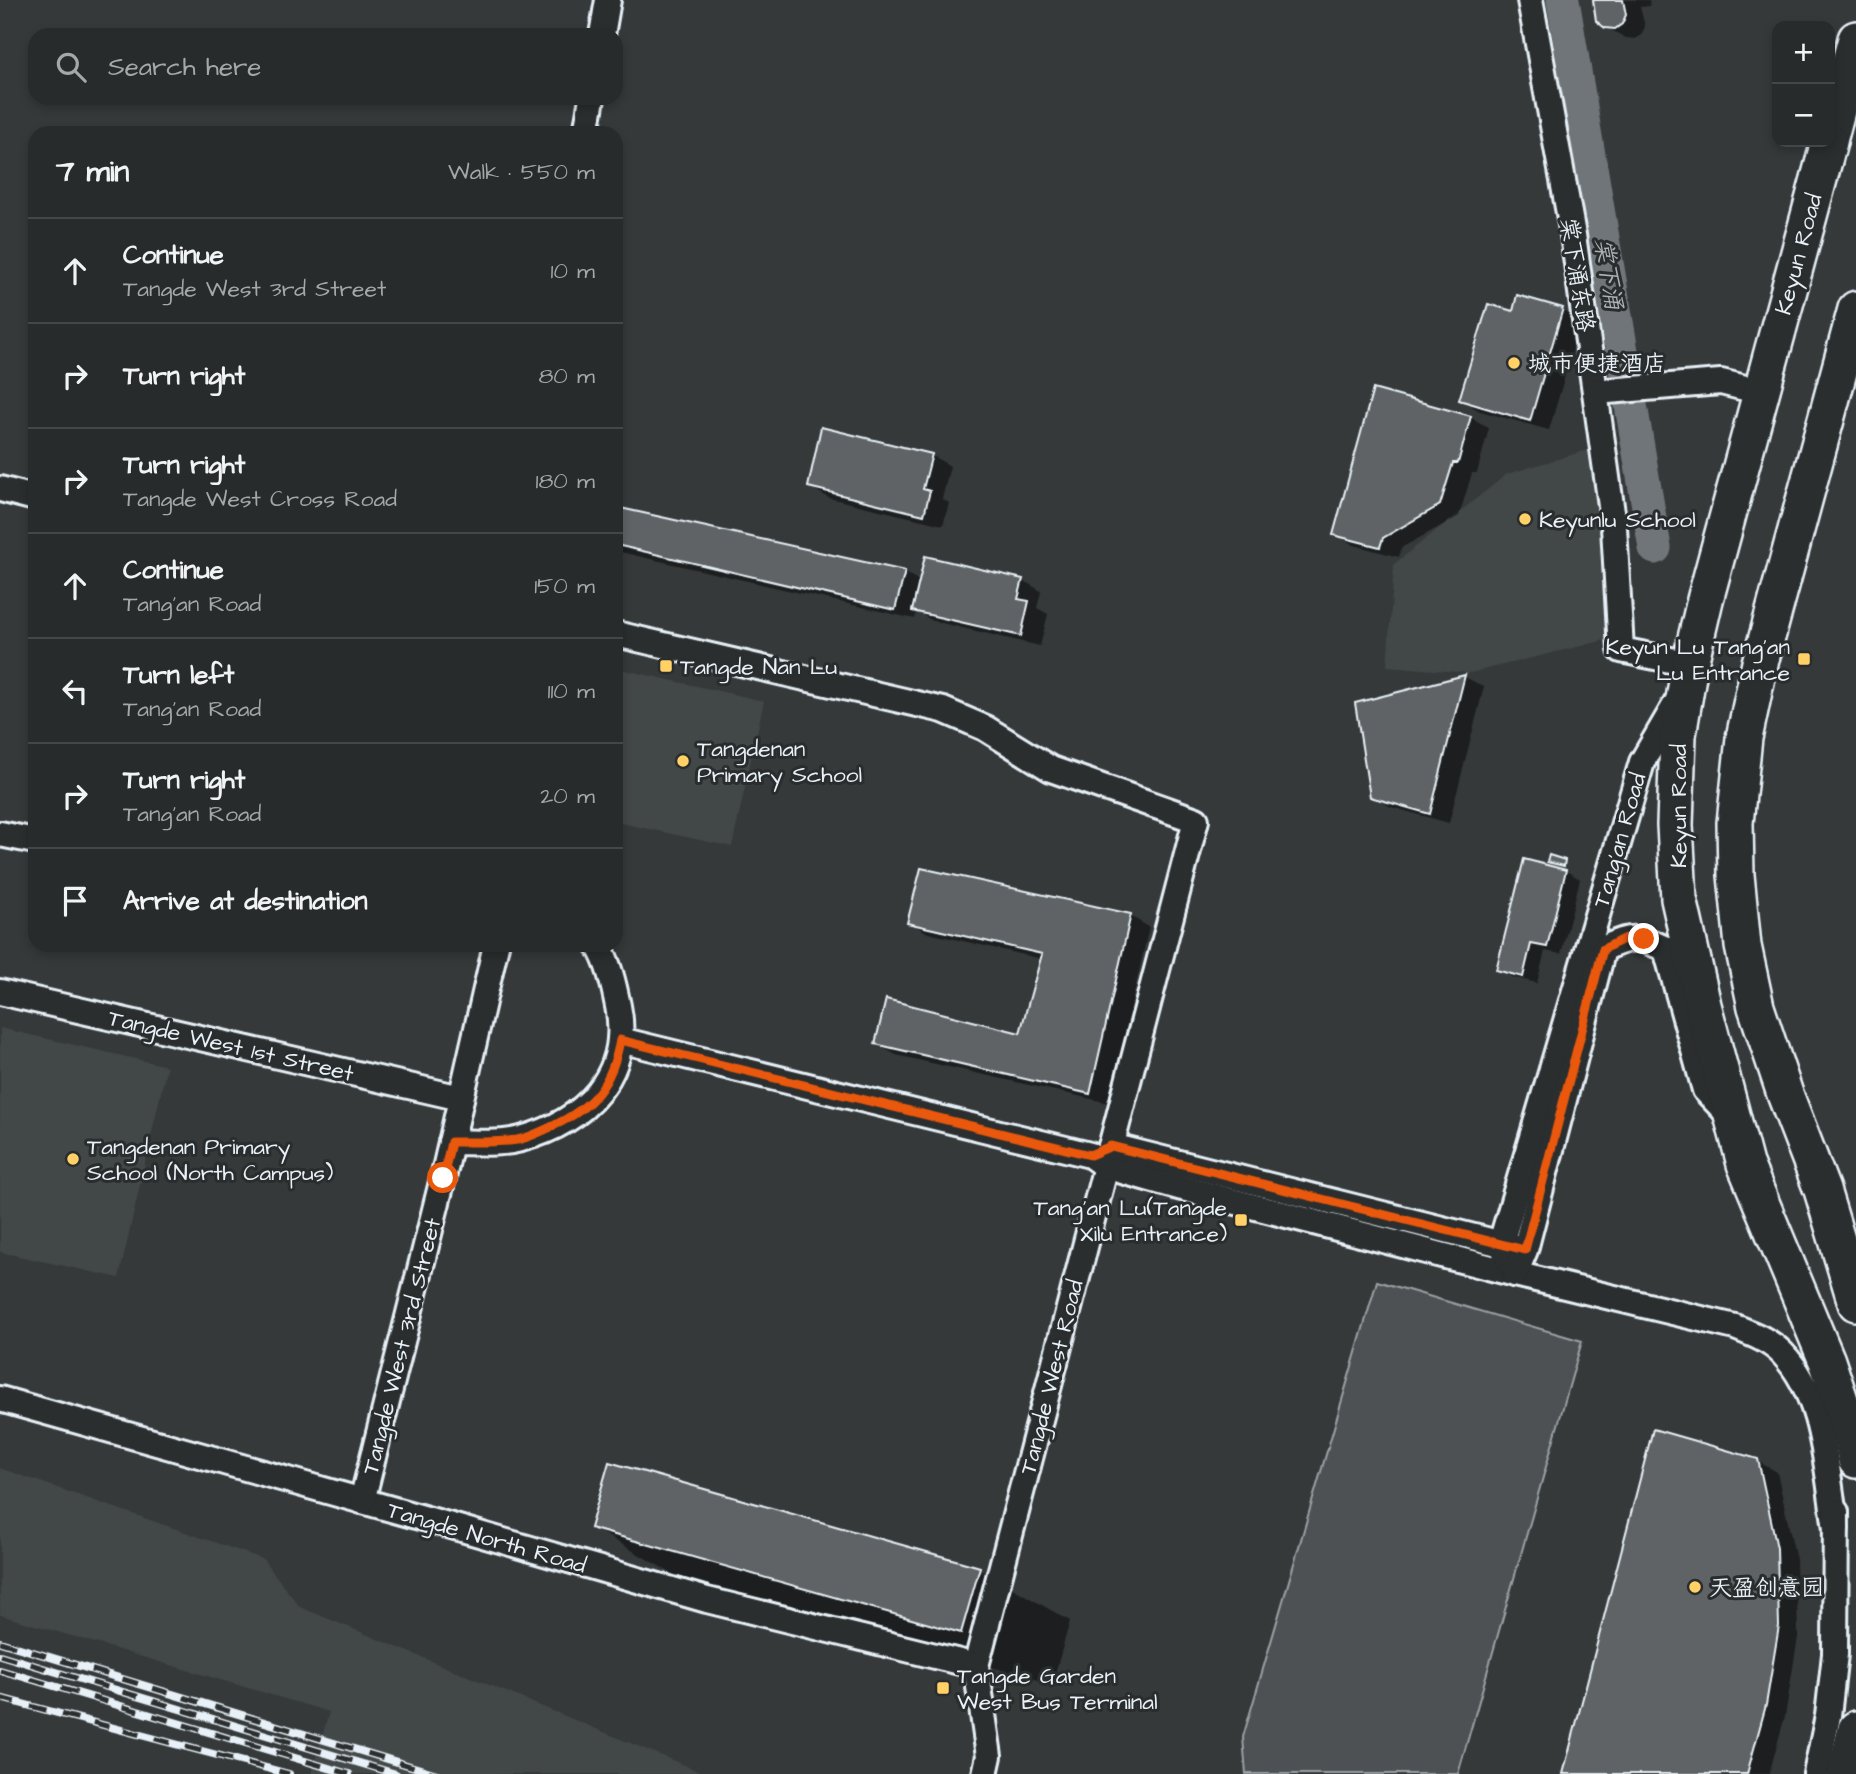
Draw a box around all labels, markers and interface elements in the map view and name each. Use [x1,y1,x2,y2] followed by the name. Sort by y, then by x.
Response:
[1772,21,1835,147] map controls
[1772,21,1835,84] button: +
[28,28,623,105] search box
[52,48,90,86] icon: search
[108,49,261,85] text: Search here
[1772,84,1835,147] button: −
[56,151,129,193] text: 7 min
[448,156,595,188] text: Walk · 550 m
[1767,190,1832,319] street label: Keyun Road
[1552,216,1602,334] street label: 棠下涌东路
[1586,236,1631,313] water label: 棠下涌
[123,237,224,273] text: Continue
[56,252,94,290] icon: ahead
[550,255,595,287] text: 10 m
[123,273,386,305] text: Tangde West 3rd Street
[1528,348,1666,380] place label: 城市便捷酒店
[1506,355,1522,371] marker: 城市便捷酒店
[56,357,94,395] icon: right
[123,358,245,394] text: Turn right
[538,360,595,392] text: 80 m
[123,447,245,483] text: Turn right
[56,462,94,500] icon: right
[536,465,595,497] text: 180 m
[123,483,397,515] text: Tangde West Cross Road
[1539,504,1696,537] place label: Keyunlu School
[1517,511,1533,527] marker: Keyunlu School
[123,552,224,588] text: Continue
[56,567,94,605] icon: ahead
[534,570,595,602] text: 150 m
[123,588,261,620] text: Tang'an Road
[1605,631,1790,689] place label: Keyun Lu Tang'an Lu Entrance
[680,651,837,684] place label: Tangde Nan Lu
[1796,651,1812,667] marker: Keyun Lu Tang'an Lu Entrance
[123,657,234,693] text: Turn left
[658,658,674,674] marker: Tangde Nan Lu
[56,672,94,710] icon: left
[547,675,595,707] text: 110 m
[123,693,261,725] text: Tang'an Road
[697,733,862,792] place label: Tangdenan Primary School
[1663,744,1696,868] street label: Keyun Road
[675,753,691,769] marker: Tangdenan Primary School
[123,762,245,798] text: Turn right
[1586,769,1655,911] street label: Tang'an Road
[56,777,94,815] icon: right
[540,780,595,812] text: 20 m
[123,798,261,830] text: Tang'an Road
[56,882,94,920] icon: arrive
[123,883,368,919] text: Arrive at destination
[1628,923,1659,954] route end
[105,1002,357,1091] street label: Tangde West 1st Street
[87,1131,333,1189] place label: Tangdenan Primary School (North Campus)
[65,1151,81,1167] marker: Tangdenan Primary School (North Campus)
[427,1162,458,1193] route start
[1033,1192,1227,1250] place label: Tang'an Lu(Tangde Xilu Entrance)
[1233,1212,1249,1228] marker: Tang'an Lu(Tangde Xilu Entrance)
[355,1214,450,1478] street label: Tangde West 3rd Street
[1012,1276,1093,1478] street label: Tangde West Road
[383,1494,590,1583] street label: Tangde North Road
[1709,1572,1824,1604] place label: 天盈创意园
[1687,1579,1703,1595] marker: 天盈创意园
[957,1660,1158,1718] place label: Tangde Garden West Bus Terminal
[935,1680,951,1696] marker: Tangde Garden West Bus Terminal

